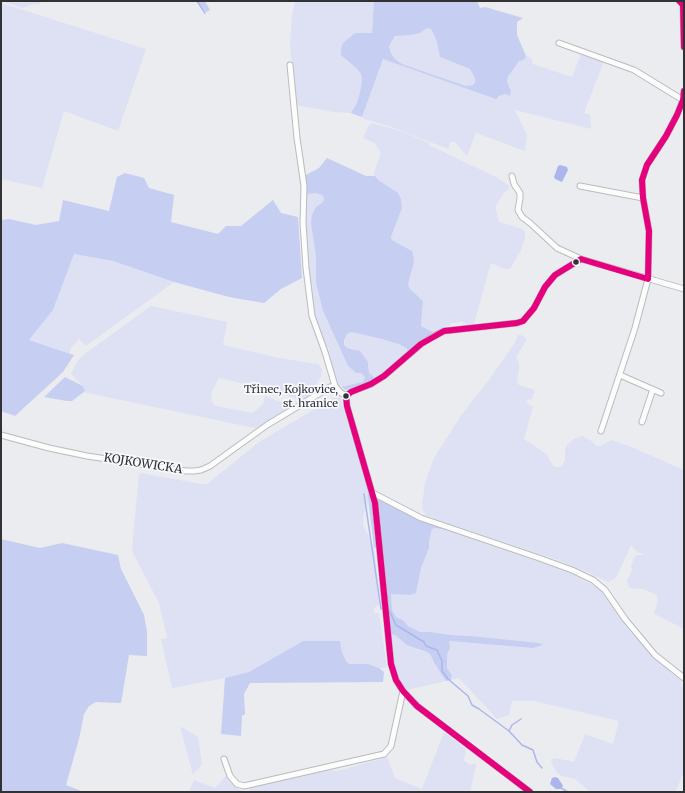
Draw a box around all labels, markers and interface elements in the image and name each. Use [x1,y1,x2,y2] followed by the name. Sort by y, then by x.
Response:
[571,257,581,267] unlabelled marker
[244,383,338,409] place label: Třinec, Kojkovice, st. hranice
[341,391,351,401] marker: Třinec, Kojkovice, st. hranice
[103,451,183,477] street label: KOJKOWICKA

